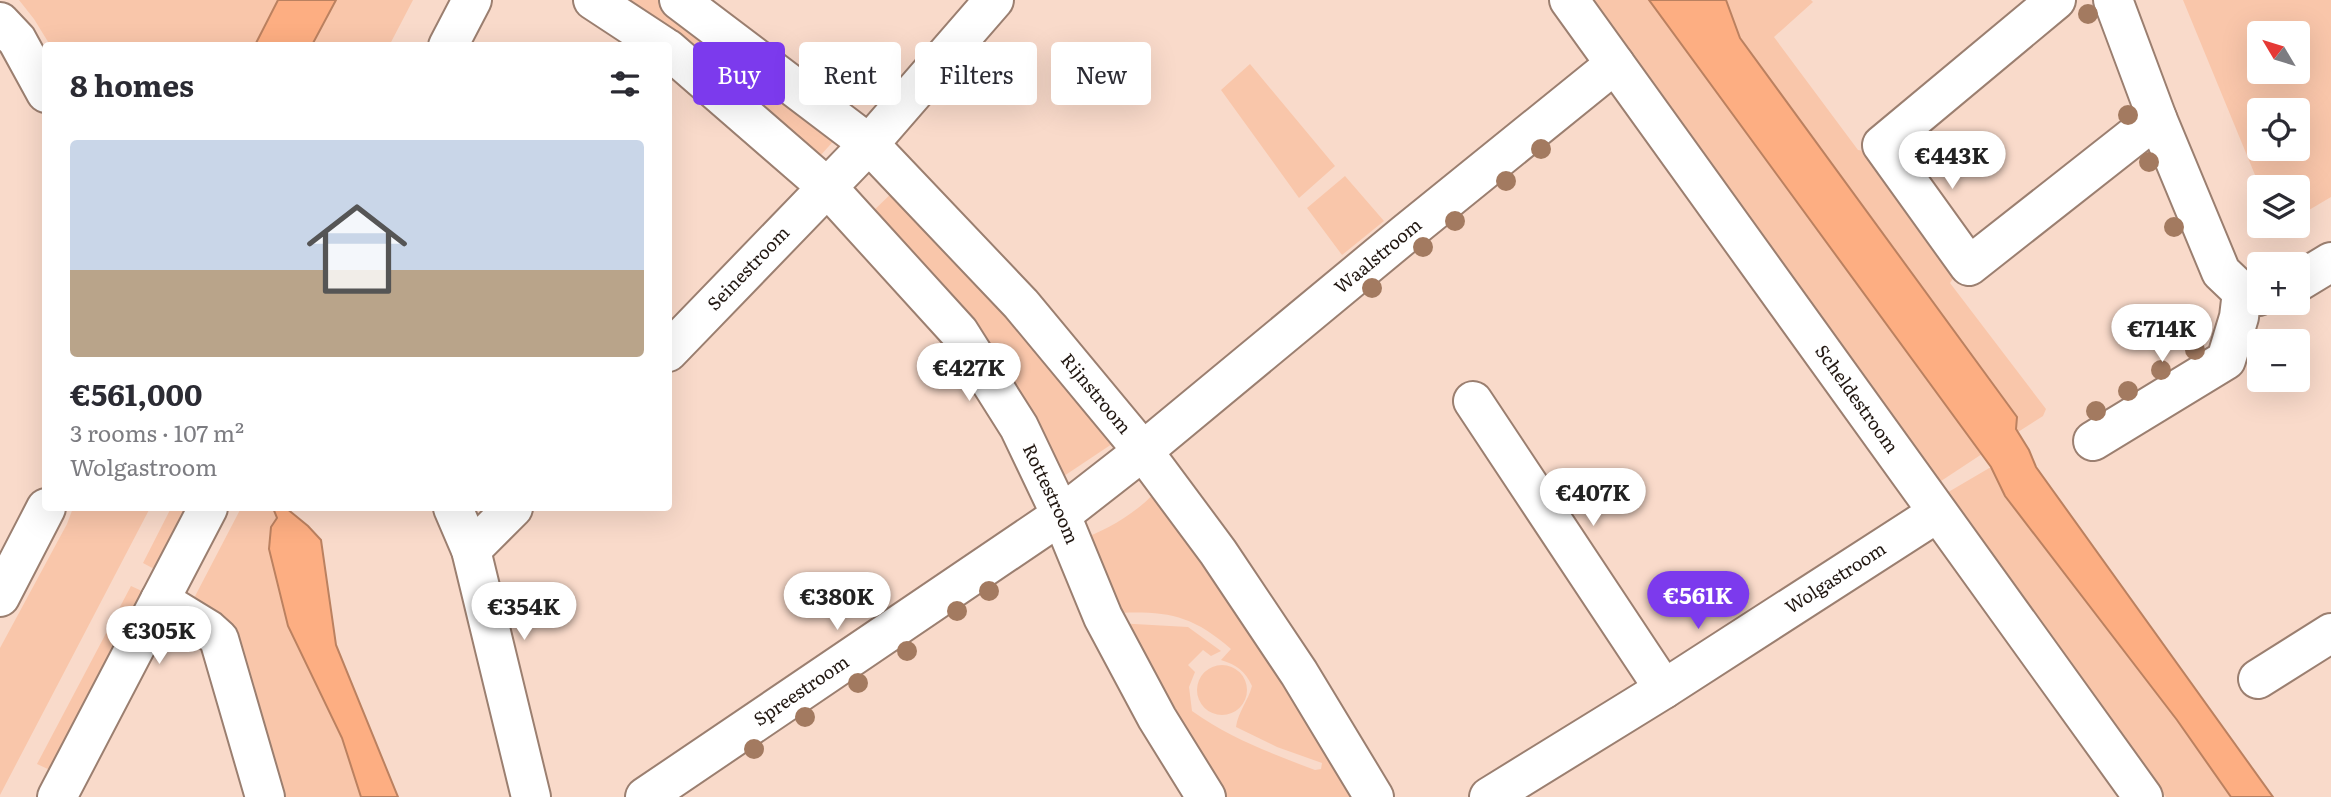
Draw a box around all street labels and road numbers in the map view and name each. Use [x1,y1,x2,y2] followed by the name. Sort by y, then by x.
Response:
[1328,211,1427,299] street label: Waalstroom
[700,219,795,316] street label: Seinestroom
[1809,339,1906,458] street label: Scheldestroom
[1055,347,1138,439] street label: Rijnstroom
[1017,439,1086,548] street label: Rottestroom
[1779,534,1891,620] street label: Wolgastroom
[747,648,854,732] street label: Spreestroom

